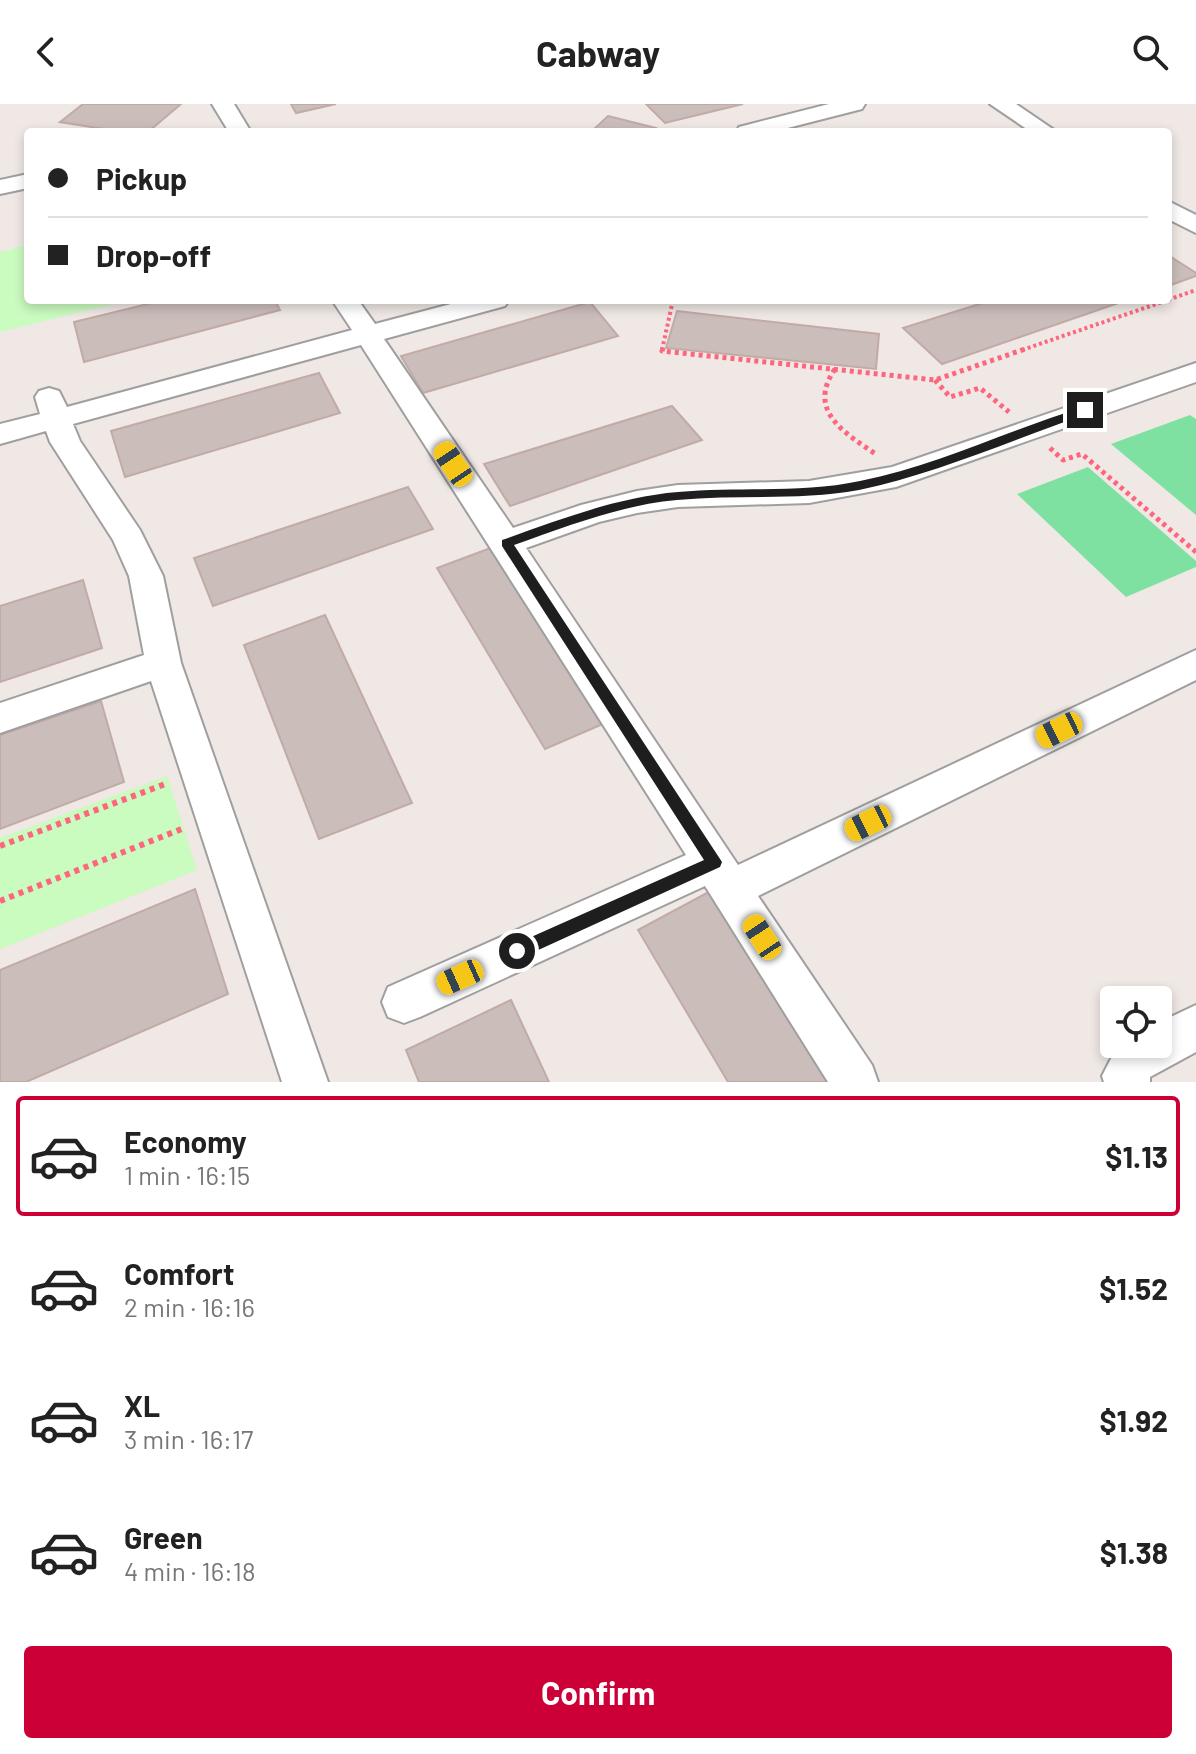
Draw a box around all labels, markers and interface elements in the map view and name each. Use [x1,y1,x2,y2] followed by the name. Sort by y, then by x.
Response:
[24,30,68,74] icon: back
[1128,30,1172,74] icon: search
[536,31,660,74] text: Cabway
[96,160,187,196] text: Pickup
[96,237,211,273] text: Drop-off
[1067,392,1103,428] route end
[430,437,476,491] car
[1032,709,1086,751] car
[841,802,895,844] car
[739,910,785,964] car
[499,933,535,969] route start
[433,956,487,998] car
[1100,986,1172,1058] map controls
[1100,986,1172,1058] button: locate
[28,1120,100,1192] icon: car
[124,1123,247,1159] text: Economy
[1105,1138,1168,1174] text: $1.13
[124,1159,250,1190] text: 1 min · 16:15
[28,1252,100,1324] icon: car
[124,1255,234,1291] text: Comfort
[1099,1270,1168,1306] text: $1.52
[124,1291,255,1322] text: 2 min · 16:16
[28,1384,100,1456] icon: car
[124,1387,160,1423] text: XL
[1099,1402,1168,1438] text: $1.92
[124,1423,253,1454] text: 3 min · 16:17
[28,1516,100,1588] icon: car
[124,1519,203,1555] text: Green
[1100,1534,1168,1570] text: $1.38
[124,1555,255,1586] text: 4 min · 16:18
[24,1646,1172,1738] button: Confirm

